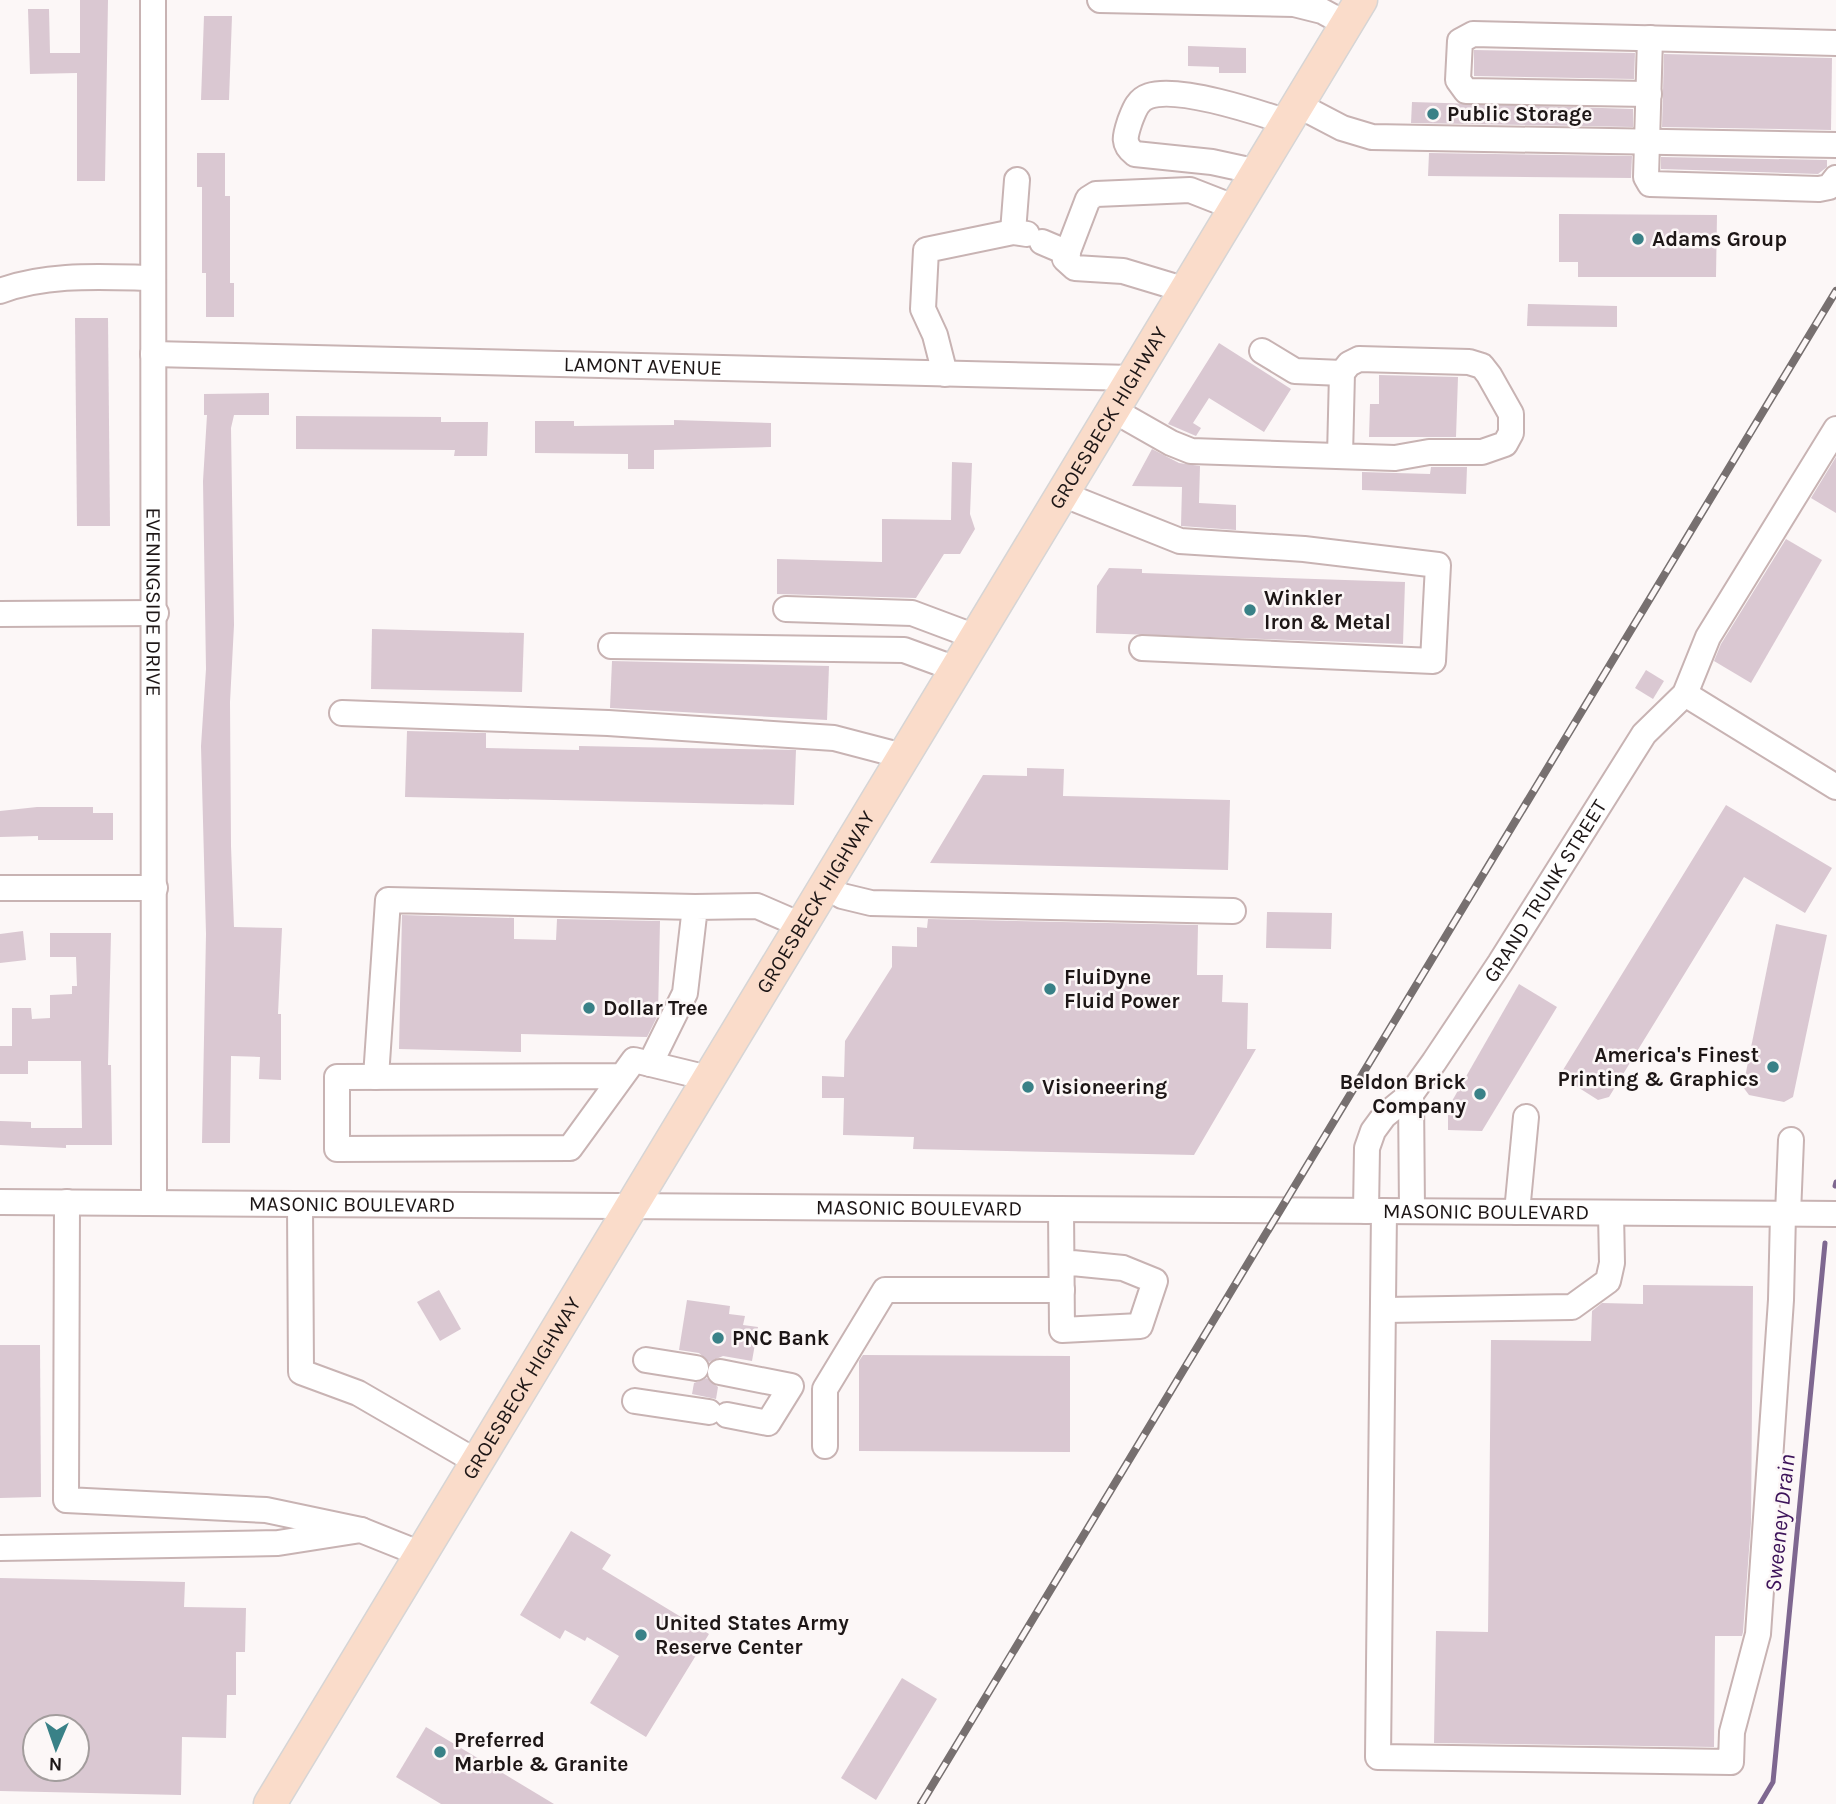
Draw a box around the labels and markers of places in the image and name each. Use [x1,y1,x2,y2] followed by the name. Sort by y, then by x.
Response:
[1447,102,1592,126] place label: Public Storage
[1425,106,1441,122] marker: Public Storage
[1652,227,1787,251] place label: Adams Group
[1630,231,1646,247] marker: Adams Group
[1264,586,1391,634] place label: Winkler Iron & Metal
[1242,602,1258,618] marker: Winkler Iron & Metal
[1064,965,1180,1013] place label: FluiDyne Fluid Power
[1042,981,1058,997] marker: FluiDyne Fluid Power
[603,996,708,1020] place label: Dollar Tree
[581,1000,597,1016] marker: Dollar Tree
[1558,1043,1759,1091] place label: America's Finest Printing & Graphics
[1765,1059,1781,1075] marker: America's Finest Printing & Graphics
[1339,1070,1467,1118] place label: Beldon Brick Company
[1042,1075,1167,1099] place label: Visioneering
[1020,1079,1036,1095] marker: Visioneering
[1472,1086,1488,1102] marker: Beldon Brick Company
[732,1326,830,1350] place label: PNC Bank
[710,1330,726,1346] marker: PNC Bank
[655,1611,849,1659] place label: United States Army Reserve Center
[633,1627,649,1643] marker: United States Army Reserve Center
[454,1728,628,1776] place label: Preferred Marble & Granite
[432,1744,448,1760] marker: Preferred Marble & Granite

